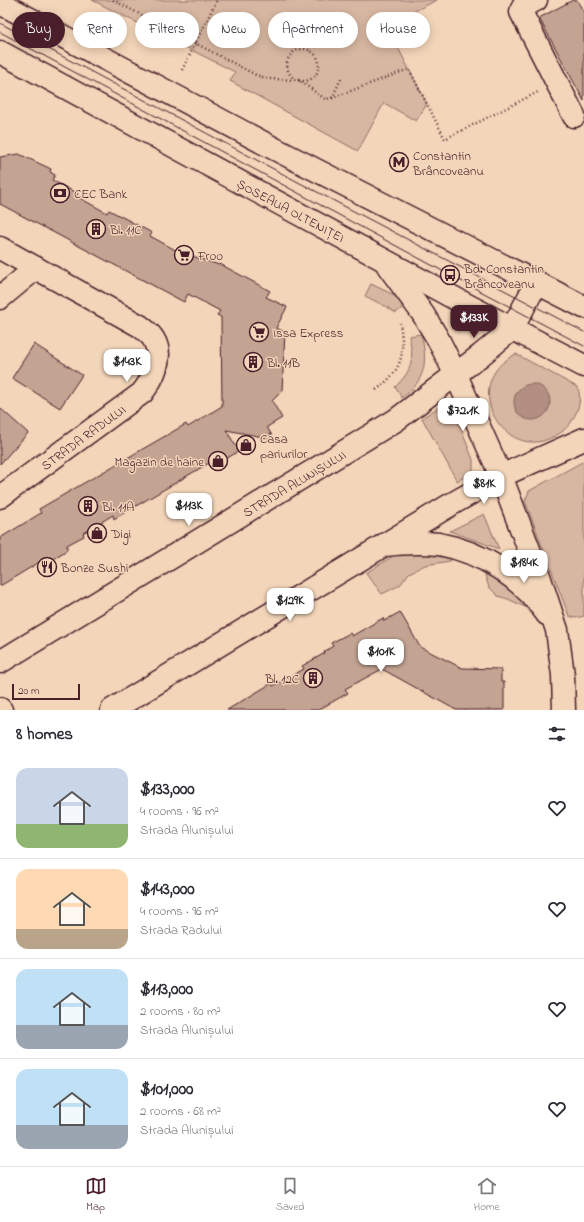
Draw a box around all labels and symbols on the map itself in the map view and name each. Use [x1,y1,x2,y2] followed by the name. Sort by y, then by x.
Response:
[412,147,484,181] place label: Constantin Brâncoveanu
[388,151,410,173] metro station icon: Constantin Brâncoveanu
[233,175,348,248] street label: ȘOSEAUA OLTENIȚEI
[49,182,71,204] bank icon: CEC Bank
[74,185,128,204] place label: CEC Bank
[85,218,107,240] building icon: Bl. 11C
[109,221,141,240] place label: Bl. 11C
[173,244,195,266] supermarket icon: Froo
[197,247,223,266] place label: Froo
[463,260,544,294] place label: Bd. Constantin Brâncoveanu
[439,264,461,286] bus stop icon: Bd. Constantin Brâncoveanu
[446,305,502,339] pin: $133K
[248,321,270,343] supermarket icon: Issa Express
[273,324,344,343] place label: Issa Express
[99,349,155,383] pin: $143K
[242,351,264,373] building icon: Bl. 11B
[266,354,300,373] place label: Bl. 11B
[430,398,496,432] pin: $72.1K
[38,401,130,476] street label: STRADA RADULUI
[260,430,308,464] place label: Casa pariurilor
[235,434,257,456] shop icon: Casa pariurilor
[240,446,350,523] street label: STRADA ALUNIȘULUI
[207,450,229,472] shop icon: Magazin de haine
[115,453,204,473] place label: Magazin de haine
[460,471,508,505] pin: $81K
[161,493,217,527] pin: $113K
[77,495,99,517] building icon: Bl. 11A
[101,498,134,517] place label: Bl. 11A
[86,522,108,544] shop icon: Digi
[110,525,131,545] place label: Digi
[496,550,552,584] pin: $184K
[36,556,58,578] restaurant icon: Bonze Sushi
[60,559,128,578] place label: Bonze Sushi
[262,588,318,622] pin: $129K
[353,639,409,673] pin: $101K
[302,667,324,689] building icon: Bl. 12C
[264,670,299,689] place label: Bl. 12C
[12,682,80,701] scale bar

